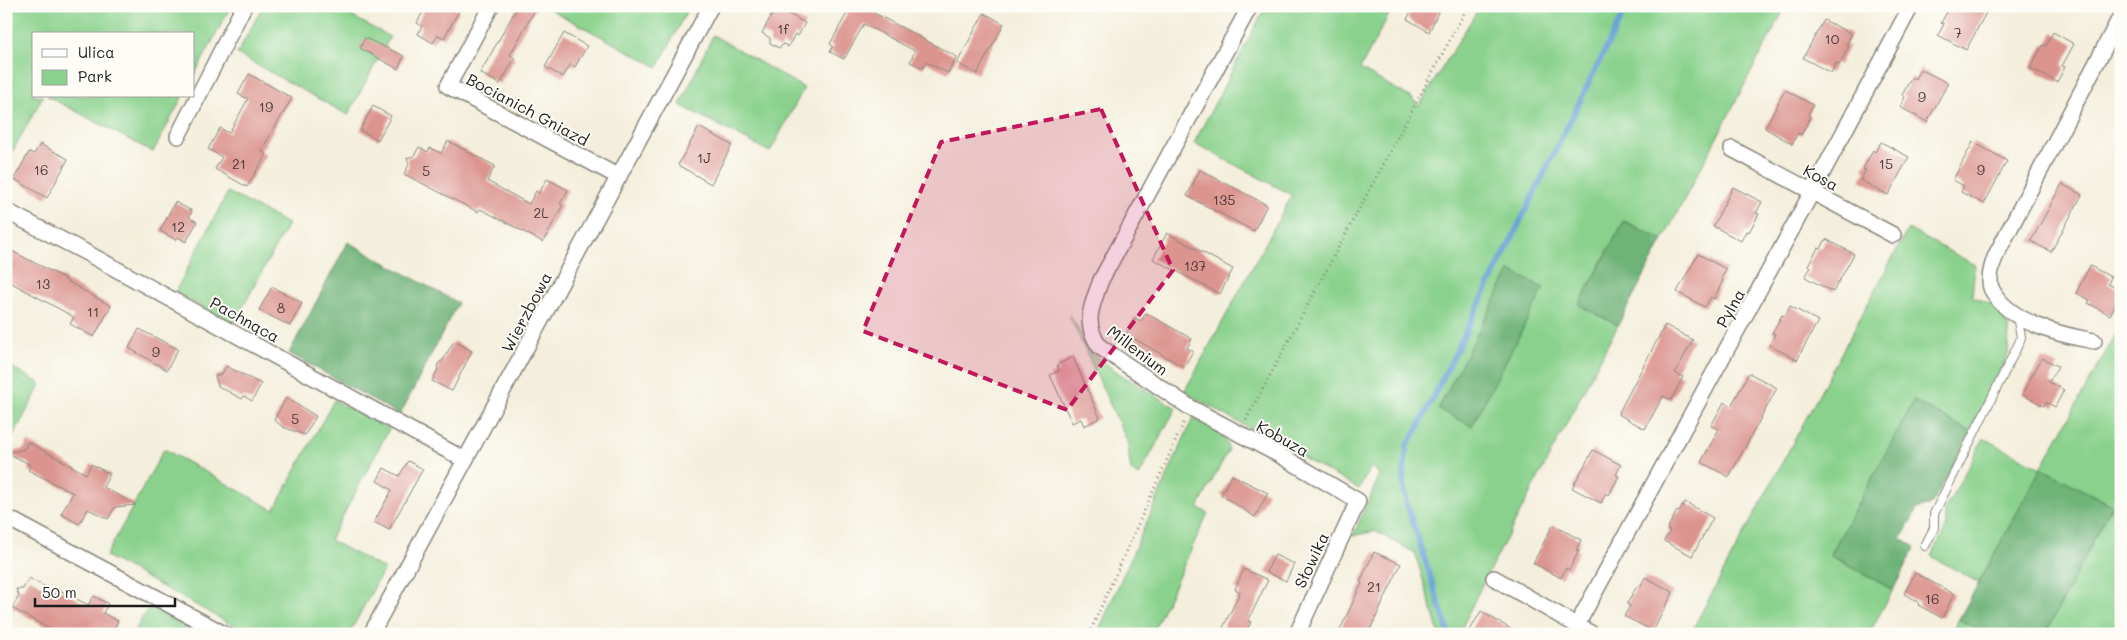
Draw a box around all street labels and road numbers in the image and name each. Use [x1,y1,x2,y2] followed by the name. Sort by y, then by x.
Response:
[463,68,593,150] street label: Bocianich Gniazd
[1800,159,1842,195] street label: Kosa
[496,268,556,356] street label: Wierzbowa
[1711,285,1749,331] street label: Pylna
[207,291,284,347] street label: Pachnąca
[1103,320,1173,380] street label: Millenium
[1253,415,1313,461] street label: Kobuza
[1289,529,1333,591] street label: Słowika

